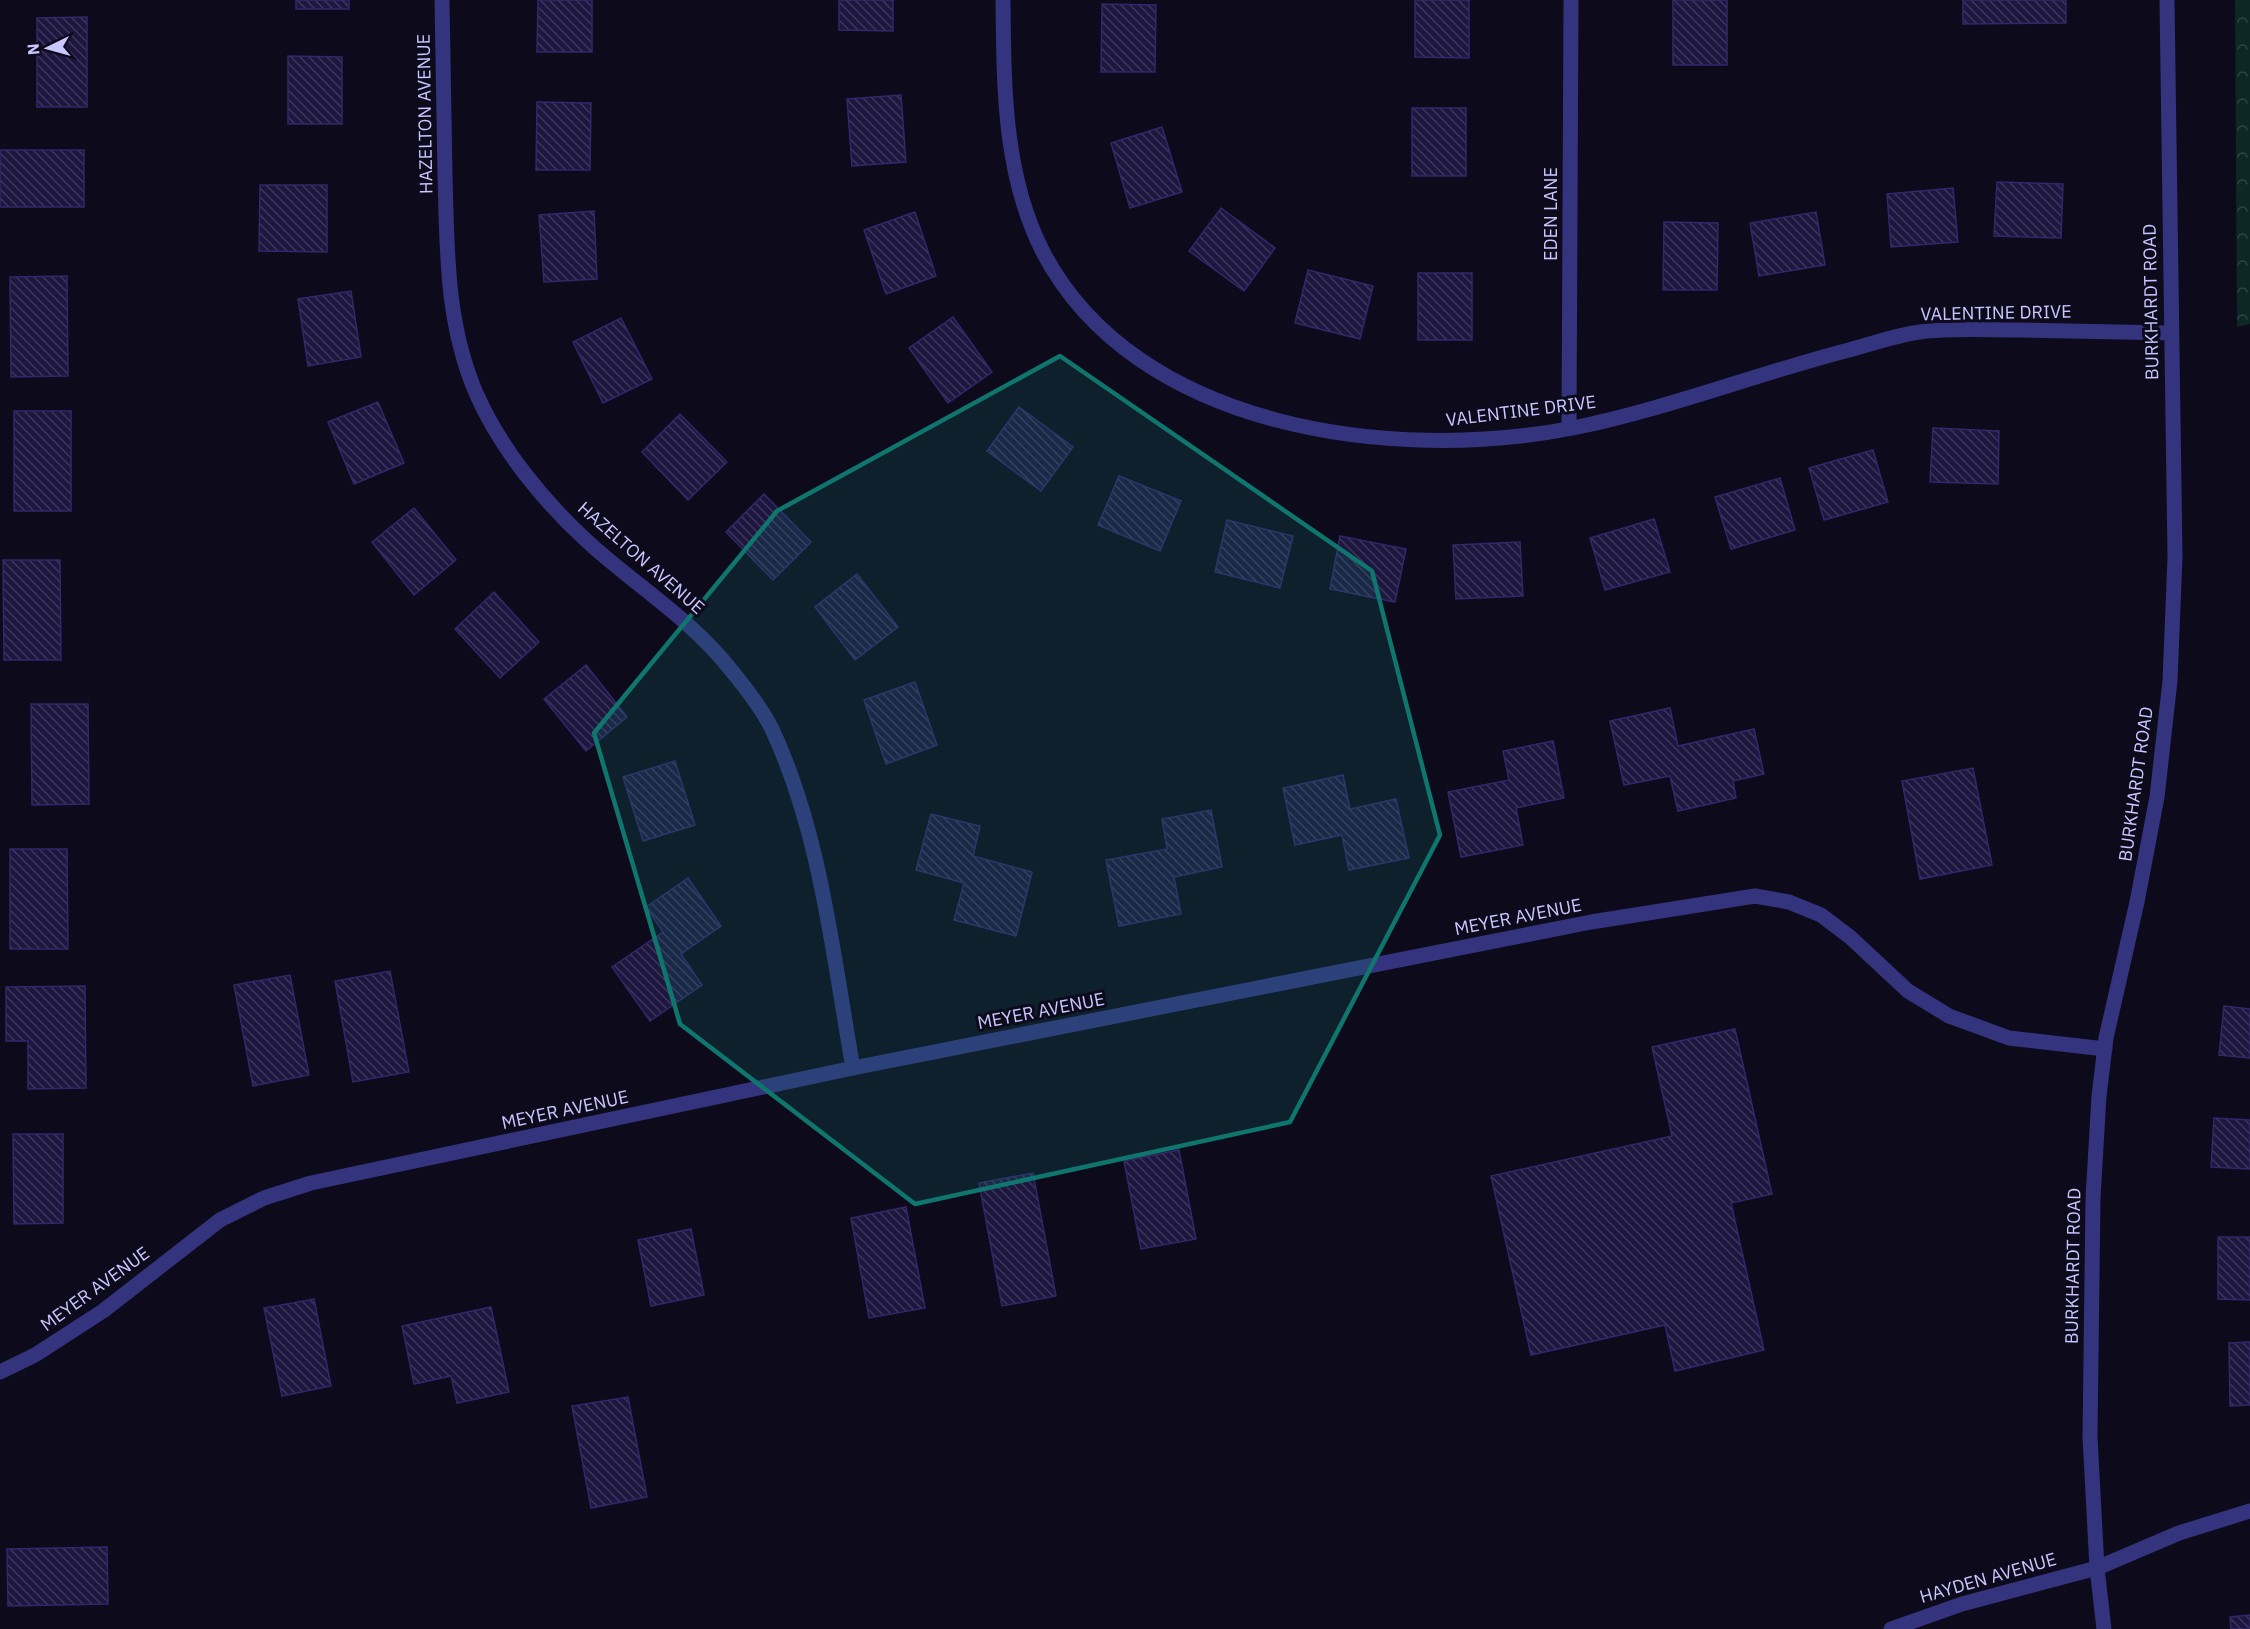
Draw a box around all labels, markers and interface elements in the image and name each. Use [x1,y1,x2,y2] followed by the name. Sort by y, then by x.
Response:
[18,18,78,78] north arrow
[412,34,437,194] street label: HAZELTON AVENUE
[23,43,44,56] text: N
[1539,167,1562,261] street label: EDEN LANE
[2138,224,2163,380] street label: BURKHARDT ROAD
[1920,300,2072,325] street label: VALENTINE DRIVE
[1445,390,1597,431] street label: VALENTINE DRIVE
[573,496,709,619] street label: HAZELTON AVENUE
[2113,705,2158,863] street label: BURKHARDT ROAD
[1452,893,1584,940] street label: MEYER AVENUE
[975,987,1107,1034] street label: MEYER AVENUE
[499,1085,631,1134] street label: MEYER AVENUE
[2060,1188,2085,1344] street label: BURKHARDT ROAD
[36,1241,154,1336] street label: MEYER AVENUE
[1917,1547,2059,1608] street label: HAYDEN AVENUE

